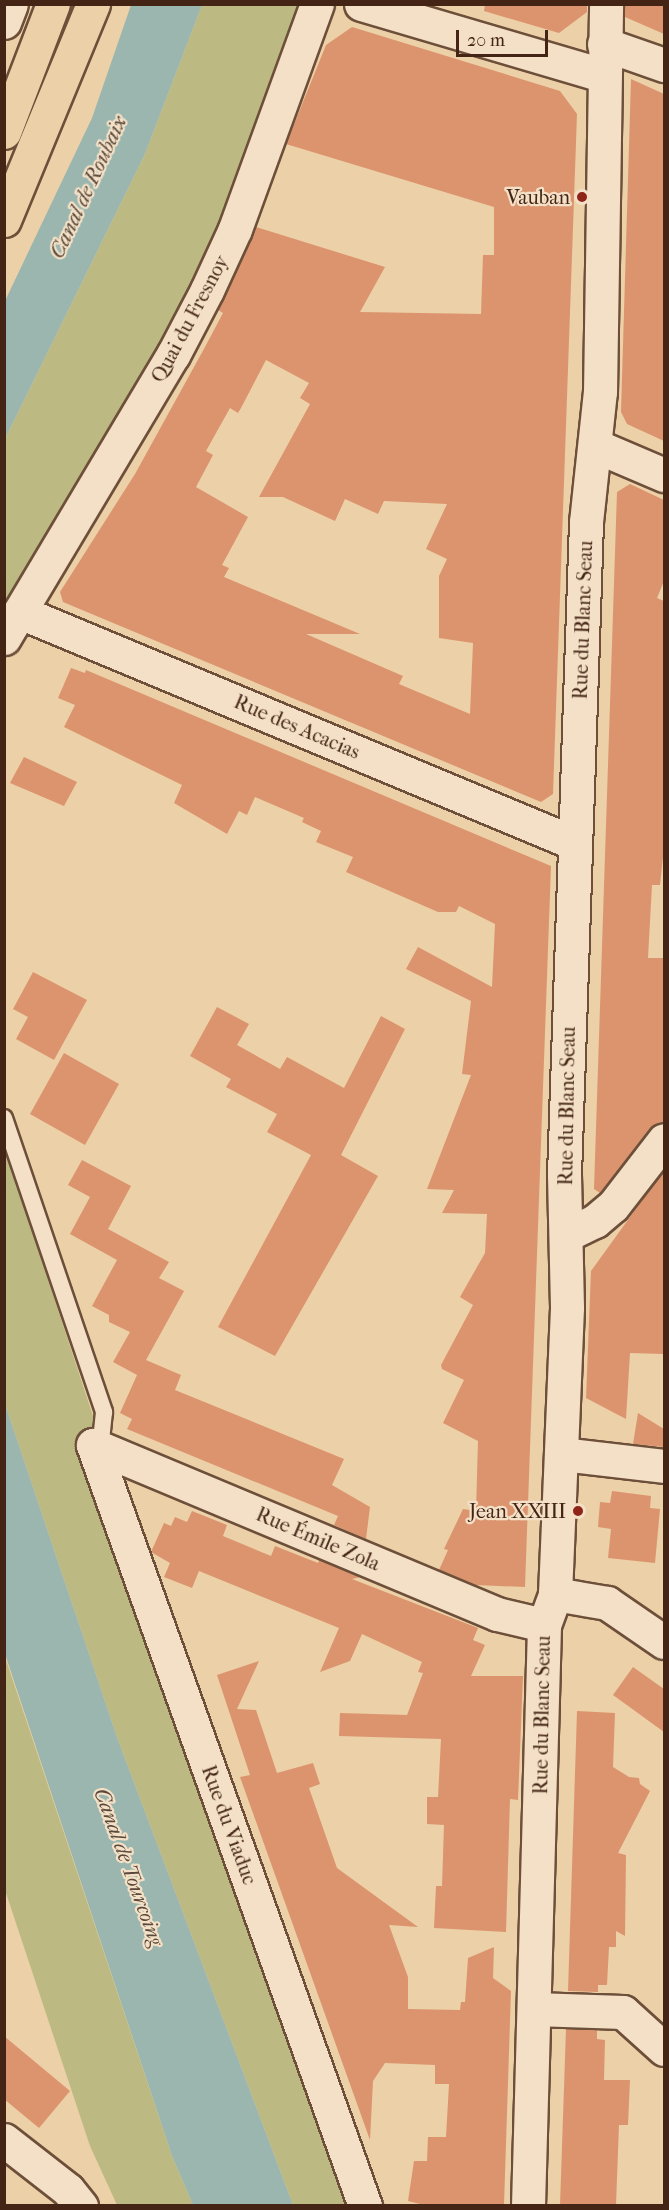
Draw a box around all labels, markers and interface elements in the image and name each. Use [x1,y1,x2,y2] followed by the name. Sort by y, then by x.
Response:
[459,18,550,56] scale bar
[467,30,505,51] text: 20 m
[44,112,132,262] water label: Canal de Roubaix
[506,185,570,209] place label: Vauban
[575,190,589,204] marker: Vauban
[146,251,234,387] street label: Quai du Fresnoy
[568,540,598,700] street label: Rue du Blanc Seau
[230,690,364,764] street label: Rue des Acacias
[554,1026,580,1186] street label: Rue du Blanc Seau
[469,1499,566,1523] place label: Jean XXIII
[252,1502,384,1576] street label: Rue Émile Zola
[571,1504,585,1518] marker: Jean XXIII
[529,1635,555,1795] street label: Rue du Blanc Seau
[196,1762,262,1888] street label: Rue du Viaduc
[89,1785,169,1949] water label: Canal de Tourcoing

